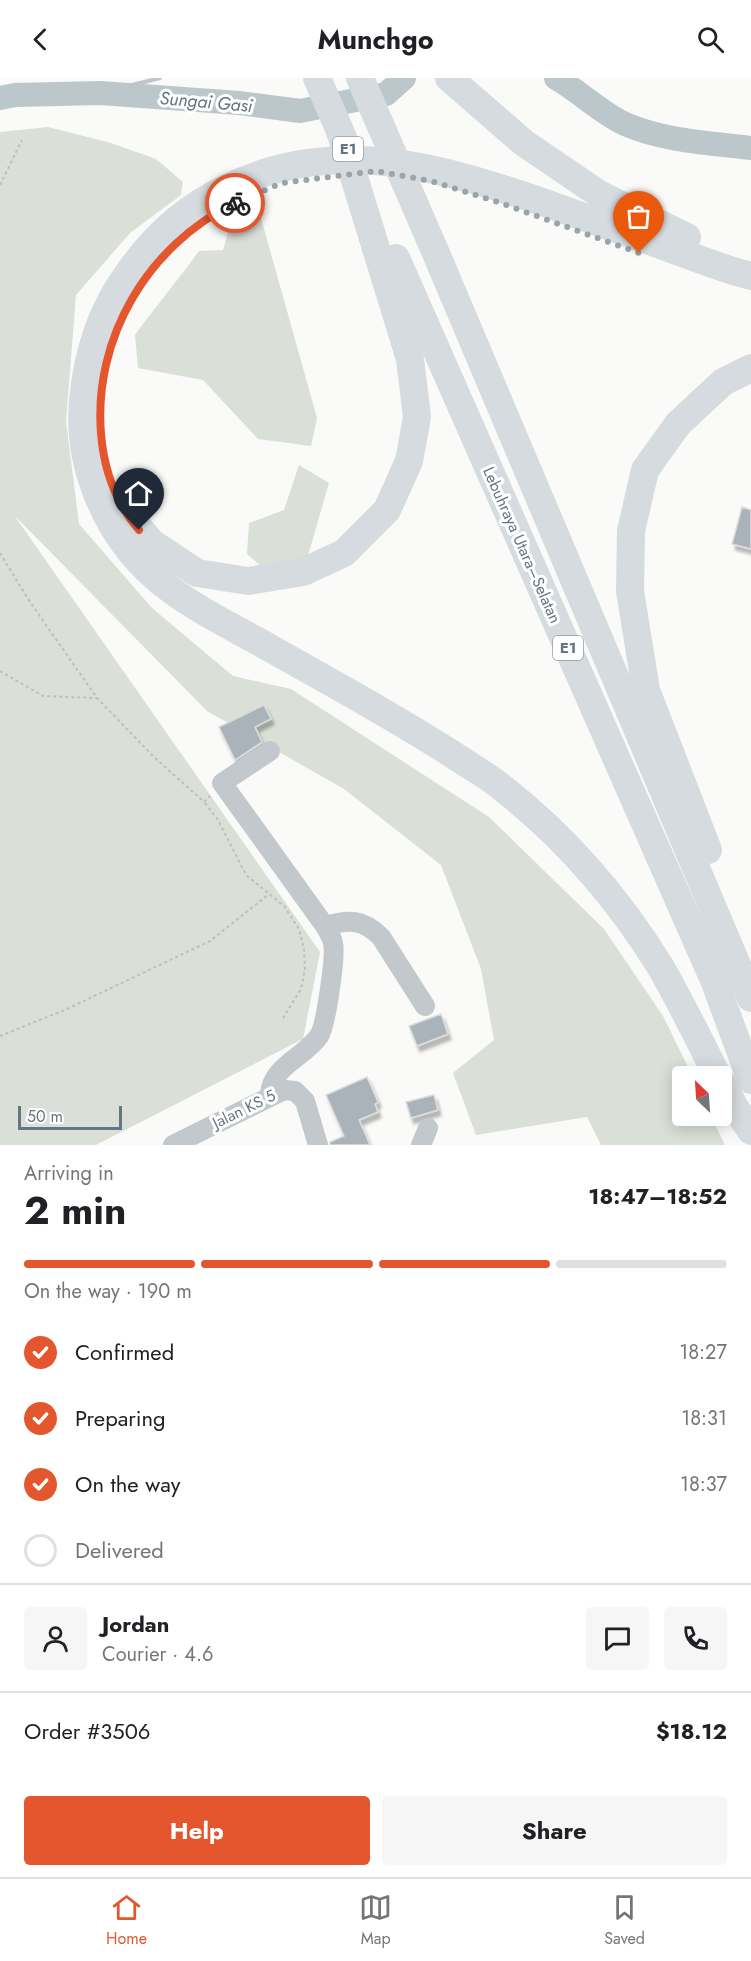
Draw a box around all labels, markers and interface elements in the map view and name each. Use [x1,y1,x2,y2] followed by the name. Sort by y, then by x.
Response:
[317,20,434,59] text: Munchgo
[24,23,57,56] icon: back
[694,23,727,56] icon: search
[159,85,254,119] water label: Sungai Gasi
[333,137,363,161] road number: E1
[205,173,265,233] courier
[219,187,252,220] icon: bike
[613,191,664,253] pin
[622,200,655,233] icon: bag
[477,463,567,627] street label: Lebuhraya Utara–Selatan
[113,468,164,530] pin
[122,477,155,510] icon: home
[553,636,583,660] road number: E1
[672,1066,732,1126] north arrow
[672,1066,732,1126] map controls
[207,1084,279,1135] street label: Jalan KS 5
[18,1103,122,1130] scale bar
[27,1105,63,1128] text: 50 m
[24,1159,114,1188] text: Arriving in
[588,1180,727,1212] text: 18:47–18:52
[24,1182,126,1239] text: 2 min
[24,1277,192,1306] text: On the way · 190 m
[24,1336,57,1369] icon: check
[75,1336,174,1368] text: Confirmed
[679,1338,727,1367] text: 18:27
[24,1402,57,1435] icon: check
[75,1402,166,1434] text: Preparing
[681,1404,727,1433] text: 18:31
[24,1468,57,1501] icon: check
[75,1468,180,1500] text: On the way
[680,1470,727,1499] text: 18:37
[75,1534,164,1566] text: Delivered
[24,1607,87,1670] button: person
[586,1607,649,1670] button: chat
[664,1607,727,1670] button: phone
[102,1608,169,1640] text: Jordan
[102,1640,214,1669] text: Courier · 4.6
[24,1715,151,1747] text: Order #3506
[656,1715,727,1747] text: $18.12
[24,1796,370,1865] button: Help
[382,1796,727,1865] button: Share
[106,1891,147,1950] tab: Home
[359,1891,392,1950] tab: Map
[604,1891,645,1950] tab: Saved

